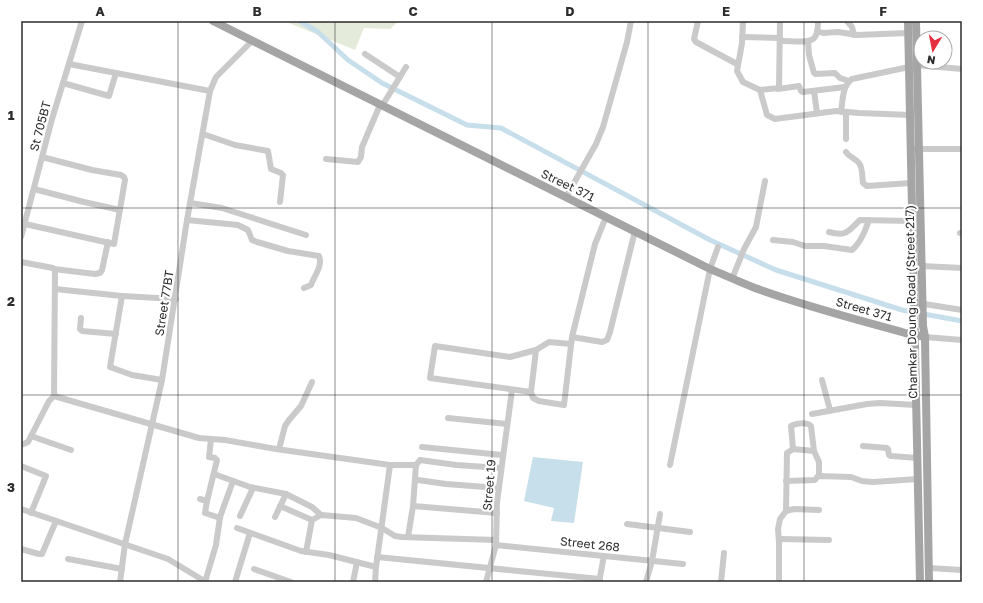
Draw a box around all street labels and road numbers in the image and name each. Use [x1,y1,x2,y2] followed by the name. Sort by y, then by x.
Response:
[26,99,54,153] street label: St 705BT
[539,166,597,204] street label: Street 371
[902,205,920,399] street label: Chamkar Doung Road (Street 217)
[151,268,177,337] street label: Street 77BT
[834,294,894,324] street label: Street 371
[479,459,499,511] street label: Street 19
[559,533,621,555] street label: Street 268

